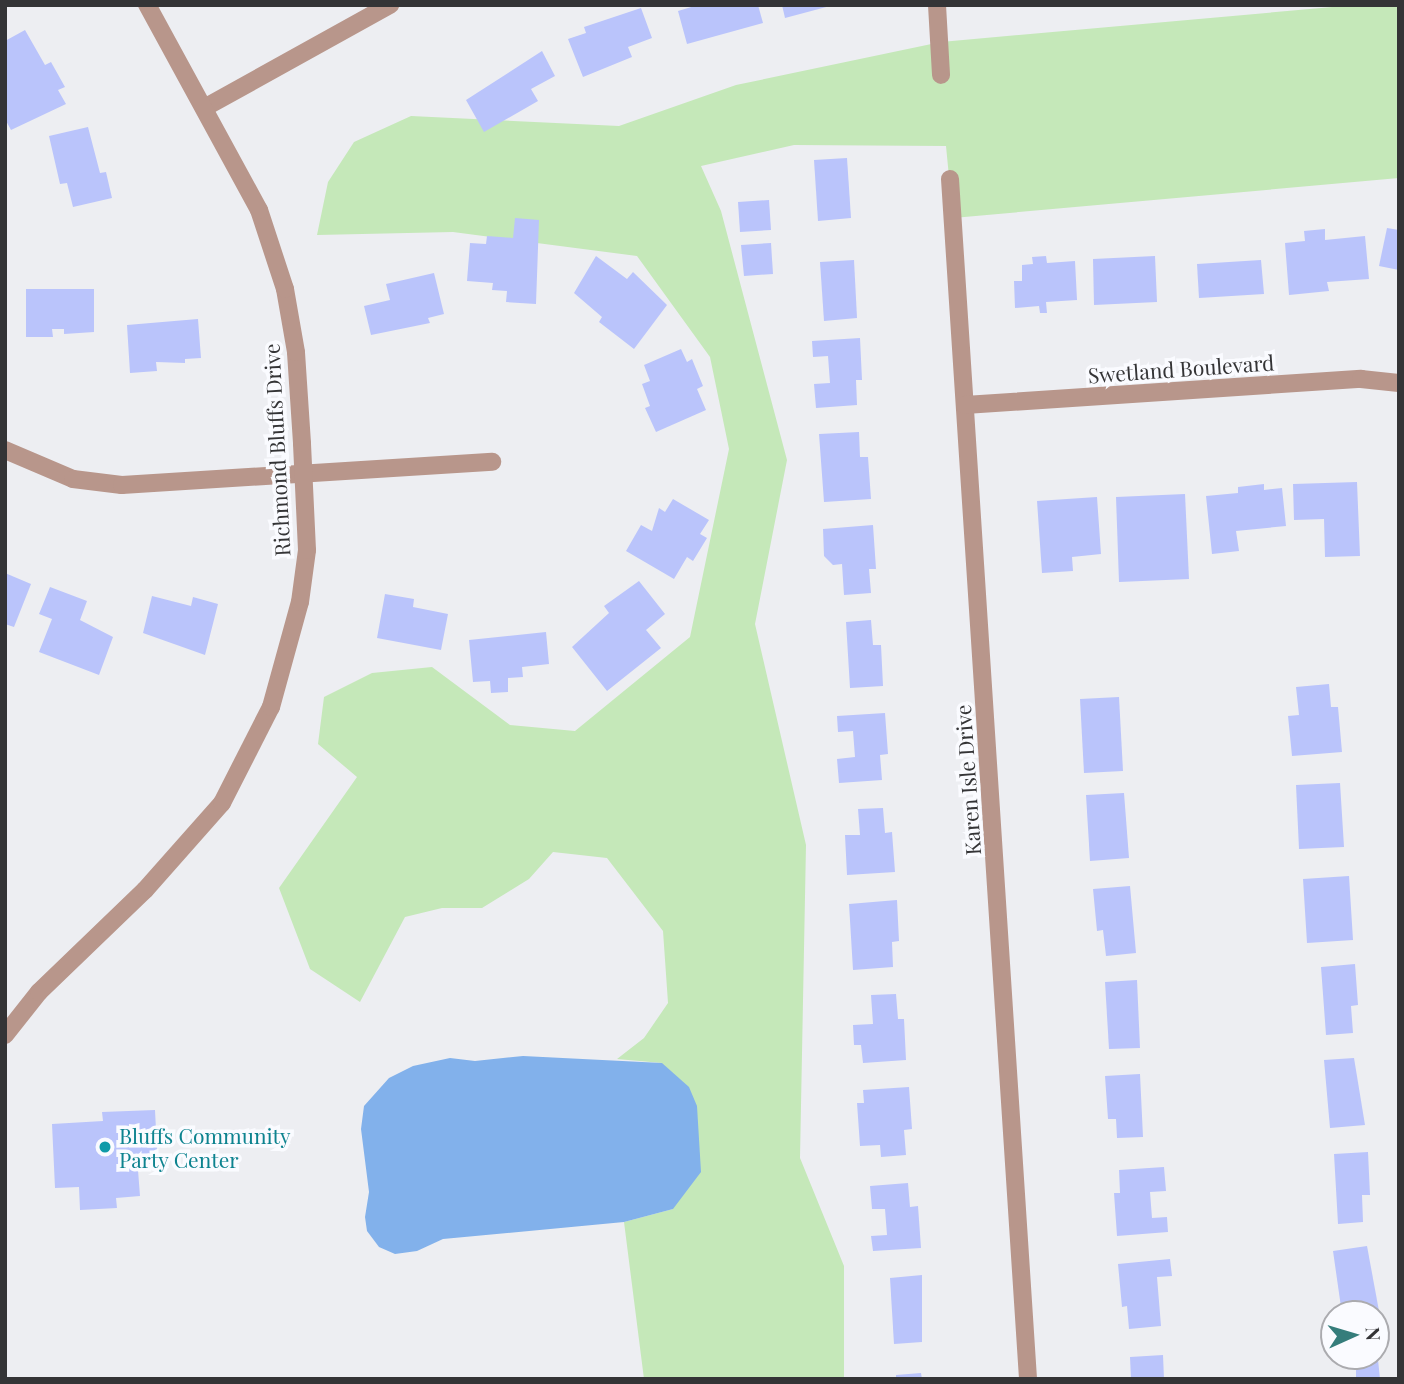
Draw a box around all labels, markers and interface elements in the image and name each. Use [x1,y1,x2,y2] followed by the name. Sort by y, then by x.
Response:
[258,343,294,557] street label: Richmond Bluffs Drive
[1087,349,1275,387] street label: Swetland Boulevard
[949,704,985,856] street label: Karen Isle Drive
[119,1122,291,1172] place label: Bluffs Community Party Center
[97,1139,113,1155] marker: Bluffs Community Party Center
[1320,1300,1390,1370] north arrow
[1361,1326,1387,1341] text: N

